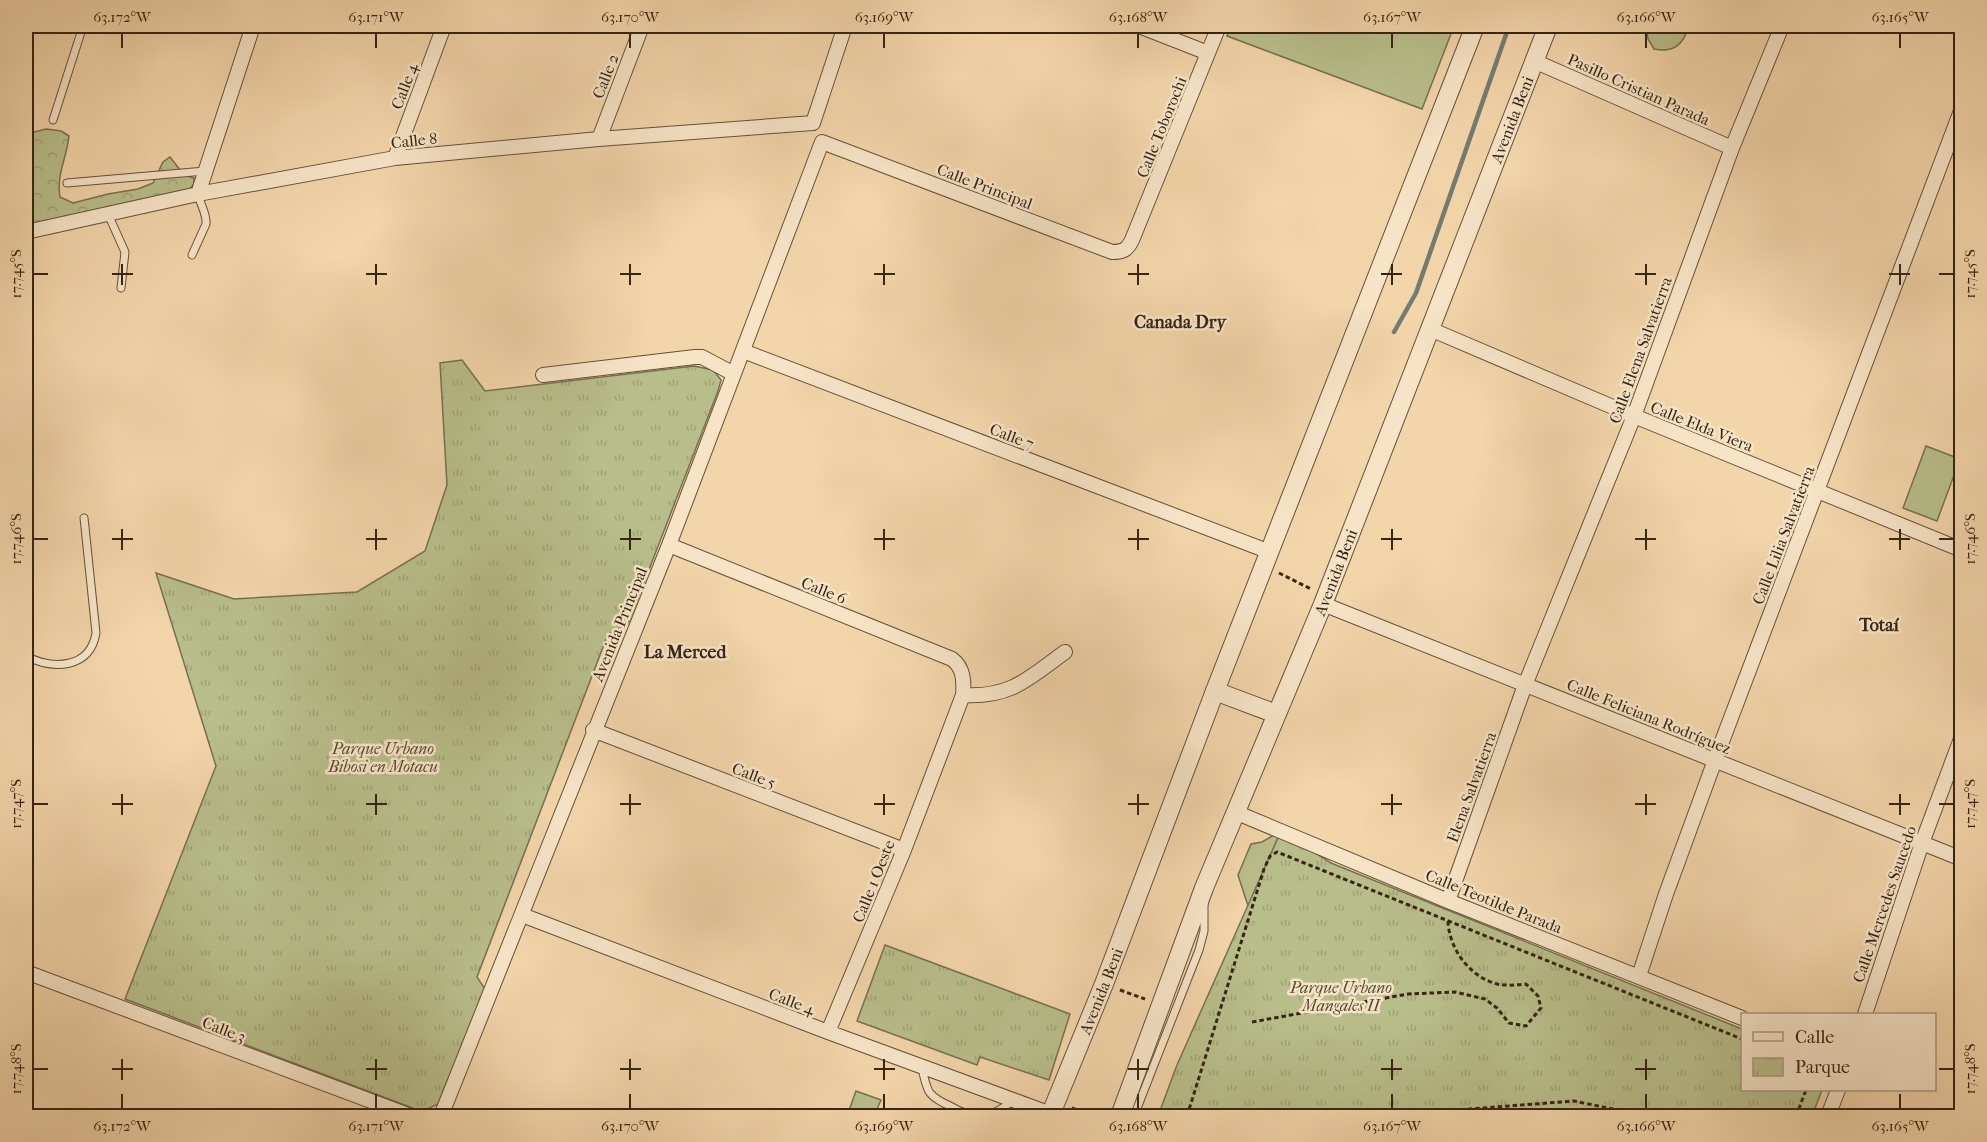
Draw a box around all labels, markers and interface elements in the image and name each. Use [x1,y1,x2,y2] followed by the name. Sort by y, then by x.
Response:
[93,8,152,26] text: 63.172°W
[348,8,405,26] text: 63.171°W
[601,8,660,26] text: 63.170°W
[855,8,915,26] text: 63.169°W
[1109,8,1168,26] text: 63.168°W
[1363,8,1422,26] text: 63.167°W
[1617,8,1677,26] text: 63.166°W
[1871,8,1930,26] text: 63.165°W
[1565,50,1713,130] street label: Pasillo Cristian Parada
[588,51,623,101] street label: Calle 2
[387,60,422,112] street label: Calle 4
[1486,73,1538,167] street label: Avenida Beni
[1133,74,1191,181] street label: Calle Toborochi
[390,129,438,152] street label: Calle 8
[934,160,1036,214] street label: Calle Principal
[7,249,25,299] text: 17.745°S
[1961,249,1979,299] text: 17.745°S
[1605,274,1676,426] street label: Calle Elena Salvatierra
[1134,312,1228,333] district label: Canada Dry
[1648,397,1756,456] street label: Calle Elda Viera
[987,419,1037,454] street label: Calle 7
[1748,463,1819,607] street label: Calle Lilia Salvatierra
[7,513,25,565] text: 17.746°S
[1961,513,1979,565] text: 17.746°S
[1310,526,1361,620] street label: Avenida Beni
[587,564,651,685] street label: Avenida Principal
[799,573,849,608] street label: Calle 6
[1858,615,1899,636] district label: Totaí
[644,642,727,663] district label: La Merced
[1564,675,1734,758] street label: Calle Feliciana Rodríguez
[1443,729,1501,845] street label: Elena Salvatierra
[327,739,438,776] park label: Parque Urbano Bibosi en Motacu
[729,759,778,792] street label: Calle 5
[7,779,25,829] text: 17.747°S
[1961,779,1979,829] text: 17.747°S
[1849,823,1920,985] street label: Calle Mercedes Saucedo
[848,837,899,925] street label: Calle 1 Oeste
[1423,865,1565,938] street label: Calle Teotilde Parada
[1075,945,1127,1038] street label: Avenida Beni
[1289,978,1392,1015] park label: Parque Urbano Mangales II
[766,984,818,1019] street label: Calle 4
[199,1013,248,1046] street label: Calle 3
[1741,1013,1936,1091] legend
[1795,1027,1834,1048] text: Calle
[7,1043,25,1094] text: 17.748°S
[1961,1043,1979,1094] text: 17.748°S
[1795,1057,1850,1078] text: Parque
[93,1117,152,1135] text: 63.172°W
[348,1117,405,1135] text: 63.171°W
[601,1117,660,1135] text: 63.170°W
[855,1117,915,1135] text: 63.169°W
[1109,1117,1168,1135] text: 63.168°W
[1363,1117,1422,1135] text: 63.167°W
[1617,1117,1677,1135] text: 63.166°W
[1871,1117,1930,1135] text: 63.165°W

